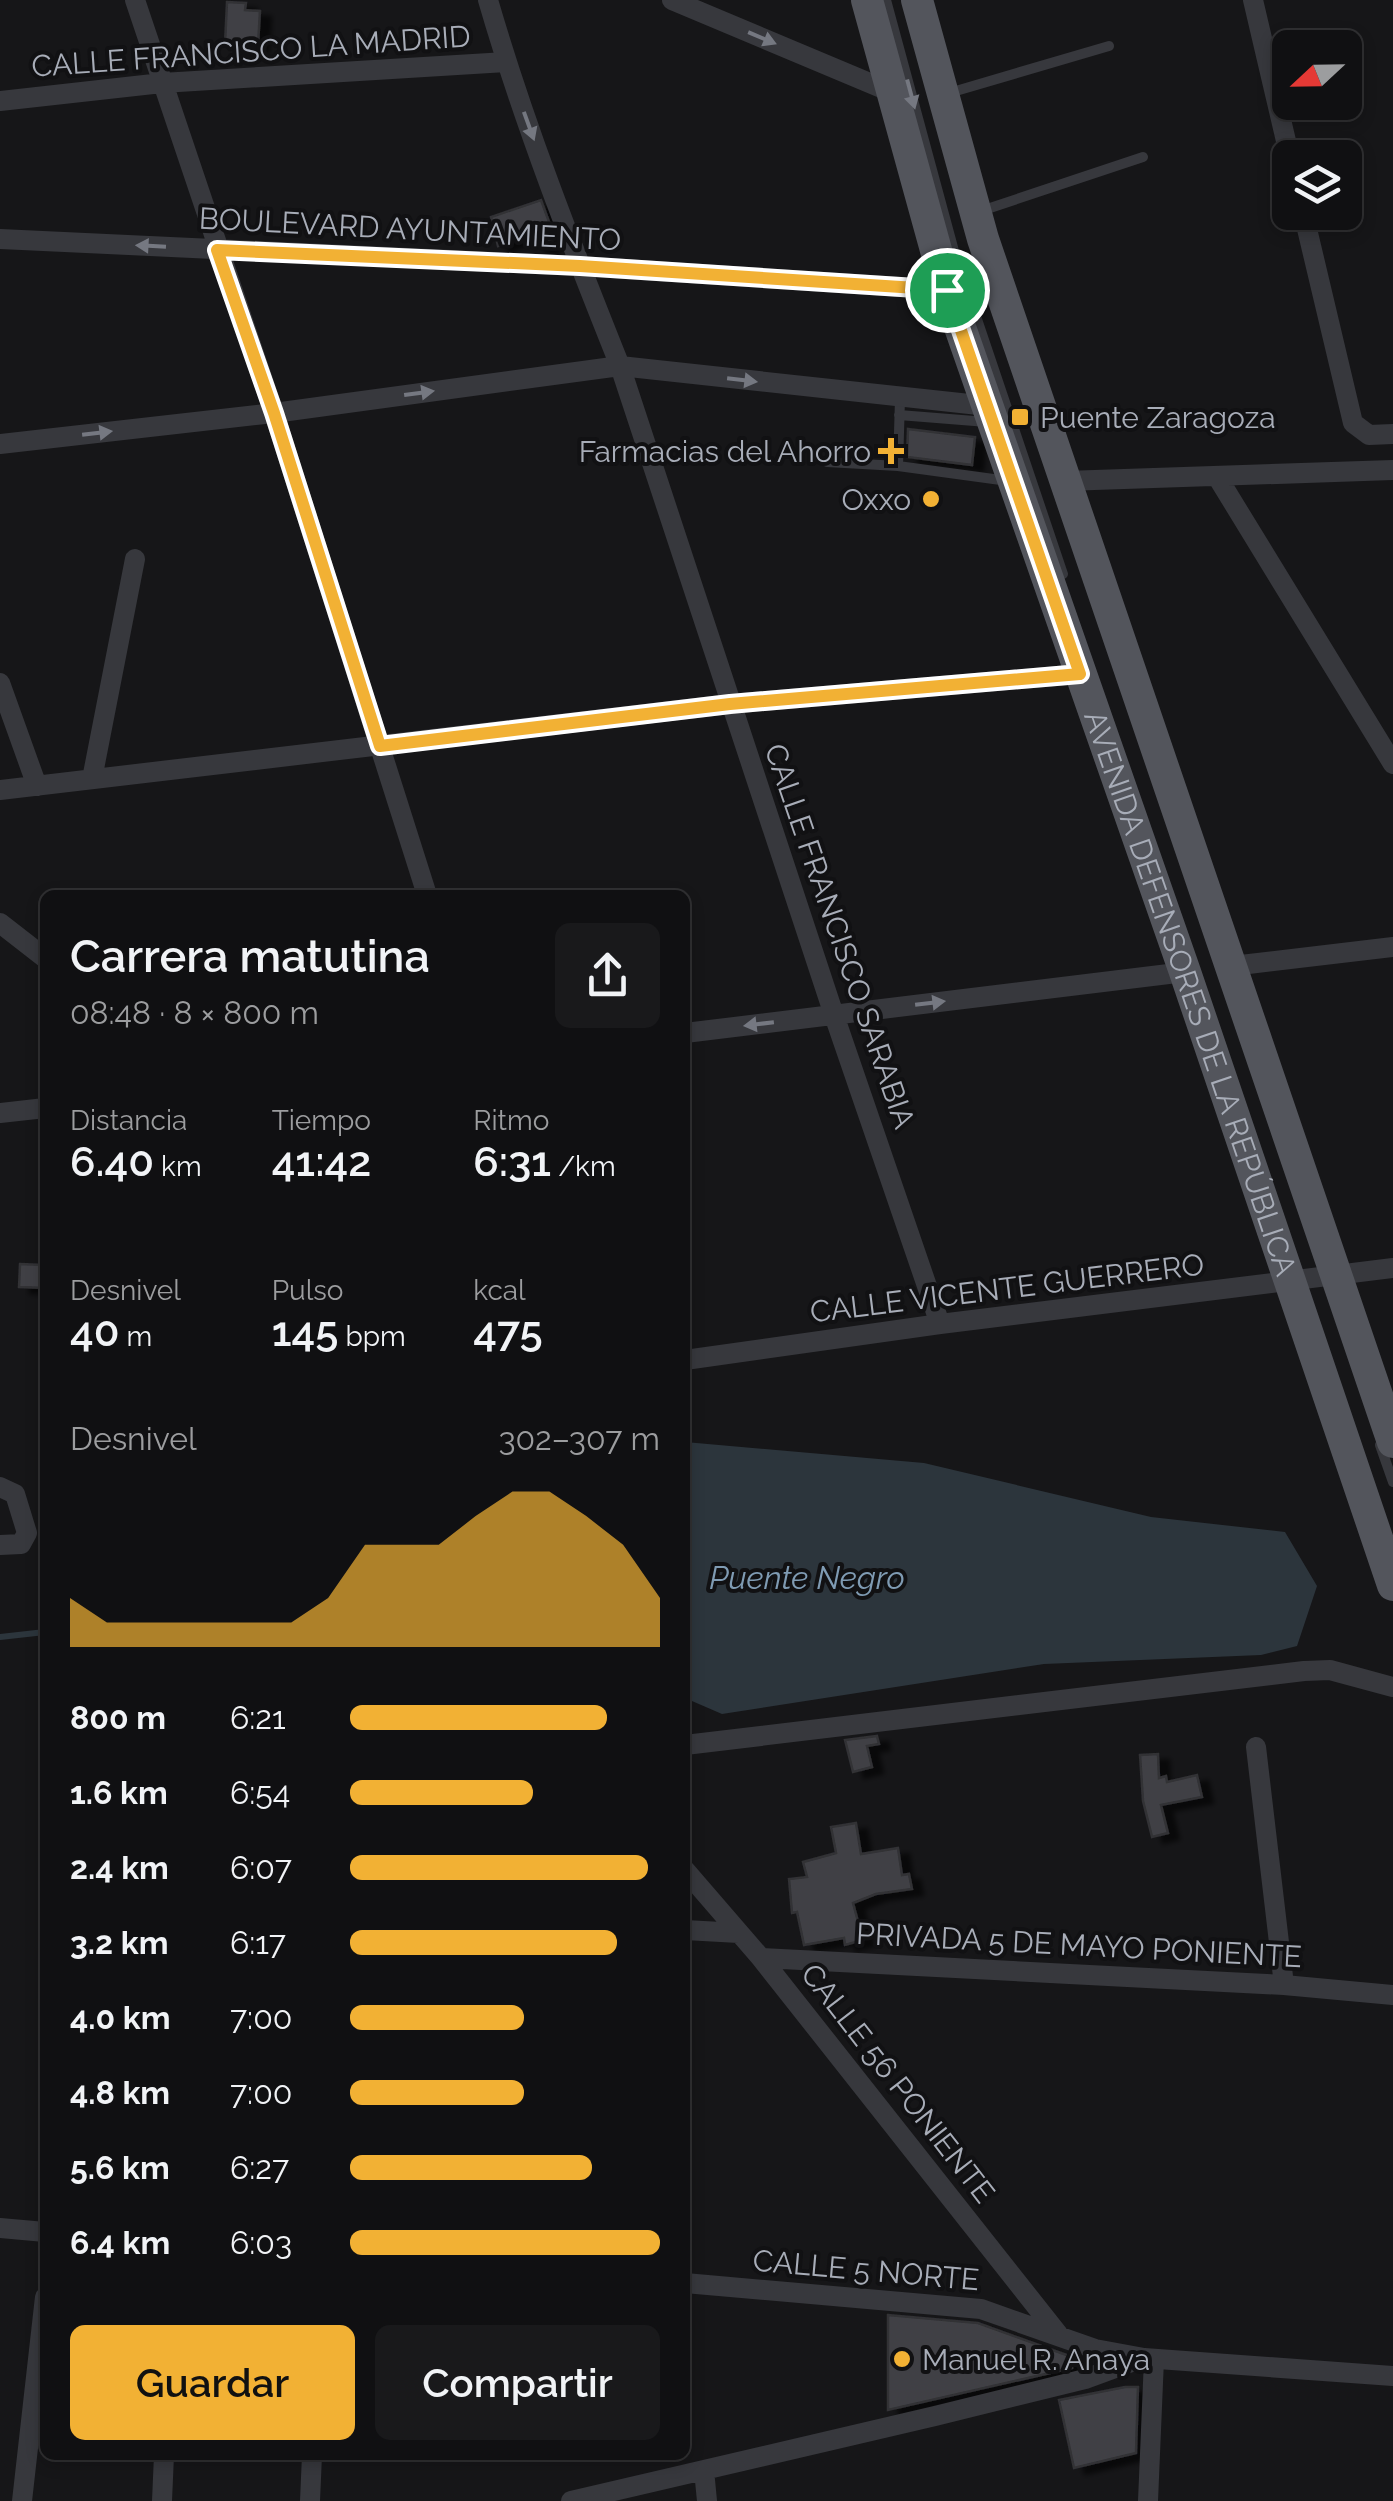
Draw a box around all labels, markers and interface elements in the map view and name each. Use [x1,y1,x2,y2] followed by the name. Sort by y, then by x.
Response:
[30,18,472,84] street label: CALLE FRANCISCO LA MADRID
[747,30,777,46] one-way arrow
[1272,30,1362,120] north arrow
[1272,30,1362,230] map controls
[904,79,920,110] one-way arrow
[522,111,537,141] one-way arrow
[1272,140,1362,230] button: layers
[198,200,622,258] street label: BOULEVARD AYUNTAMIENTO
[135,238,167,254] one-way arrow
[905,248,990,333] pin
[920,263,975,318] icon: arrive
[726,372,758,388] one-way arrow
[404,385,436,401] one-way arrow
[1040,400,1276,435] place label: Puente Zaragoza
[1009,406,1031,428] marker: Puente Zaragoza
[81,425,113,441] one-way arrow
[579,434,871,469] place label: Farmacias del Ahorro
[880,440,902,462] marker: Farmacias del Ahorro
[841,482,911,517] place label: Oxxo
[920,488,942,510] marker: Oxxo
[1078,706,1304,1280] street label: AVENIDA DEFENSORES DE LA REPÚBLICA
[758,739,922,1133] street label: CALLE FRANCISCO SARABIA
[555,923,660,1028] button: share
[70,930,430,983] text: Carrera matutina
[70,994,319,1031] text: 08:48 · 8 × 800 m
[915,995,947,1011] one-way arrow
[743,1016,775,1032] one-way arrow
[70,1104,187,1137] text: Distancia
[272,1104,371,1137] text: Tiempo
[473,1104,549,1137] text: Ritmo
[70,1137,154,1186] text: 6.40
[272,1137,371,1186] text: 41:42
[473,1137,551,1186] text: 6:31
[154,1150,202,1183] text: km
[551,1150,616,1183] text: /km
[808,1246,1206,1330] street label: CALLE VICENTE GUERRERO
[70,1274,181,1307] text: Desnivel
[272,1274,344,1307] text: Pulso
[473,1274,526,1307] text: kcal
[70,1307,119,1356] text: 40
[272,1307,338,1356] text: 145
[473,1307,543,1356] text: 475
[119,1320,152,1353] text: m
[338,1320,406,1353] text: bpm
[70,1420,197,1457] text: Desnivel
[498,1420,660,1457] text: 302–307 m
[709,1559,905,1596] water label: Puente Negro
[70,1699,166,1736] text: 800 m
[230,1699,286,1736] text: 6:21
[70,1774,168,1811] text: 1.6 km
[230,1774,290,1811] text: 6:54
[70,1849,169,1886] text: 2.4 km
[230,1849,292,1886] text: 6:07
[855,1916,1303,1974] street label: PRIVADA 5 DE MAYO PONIENTE
[70,1924,168,1961] text: 3.2 km
[230,1924,286,1961] text: 6:17
[794,1957,1002,2209] street label: CALLE 56 PONIENTE
[70,1999,170,2036] text: 4.0 km
[230,1999,292,2036] text: 7:00
[70,2074,170,2111] text: 4.8 km
[230,2074,292,2111] text: 7:00
[70,2149,170,2186] text: 5.6 km
[230,2149,289,2186] text: 6:27
[70,2224,170,2261] text: 6.4 km
[230,2224,292,2261] text: 6:03
[751,2243,981,2297] street label: CALLE 5 NORTE
[70,2325,355,2440] button: Guardar
[375,2325,660,2440] button: Compartir
[922,2342,1150,2377] place label: Manuel R. Anaya
[891,2348,913,2370] marker: Manuel R. Anaya

